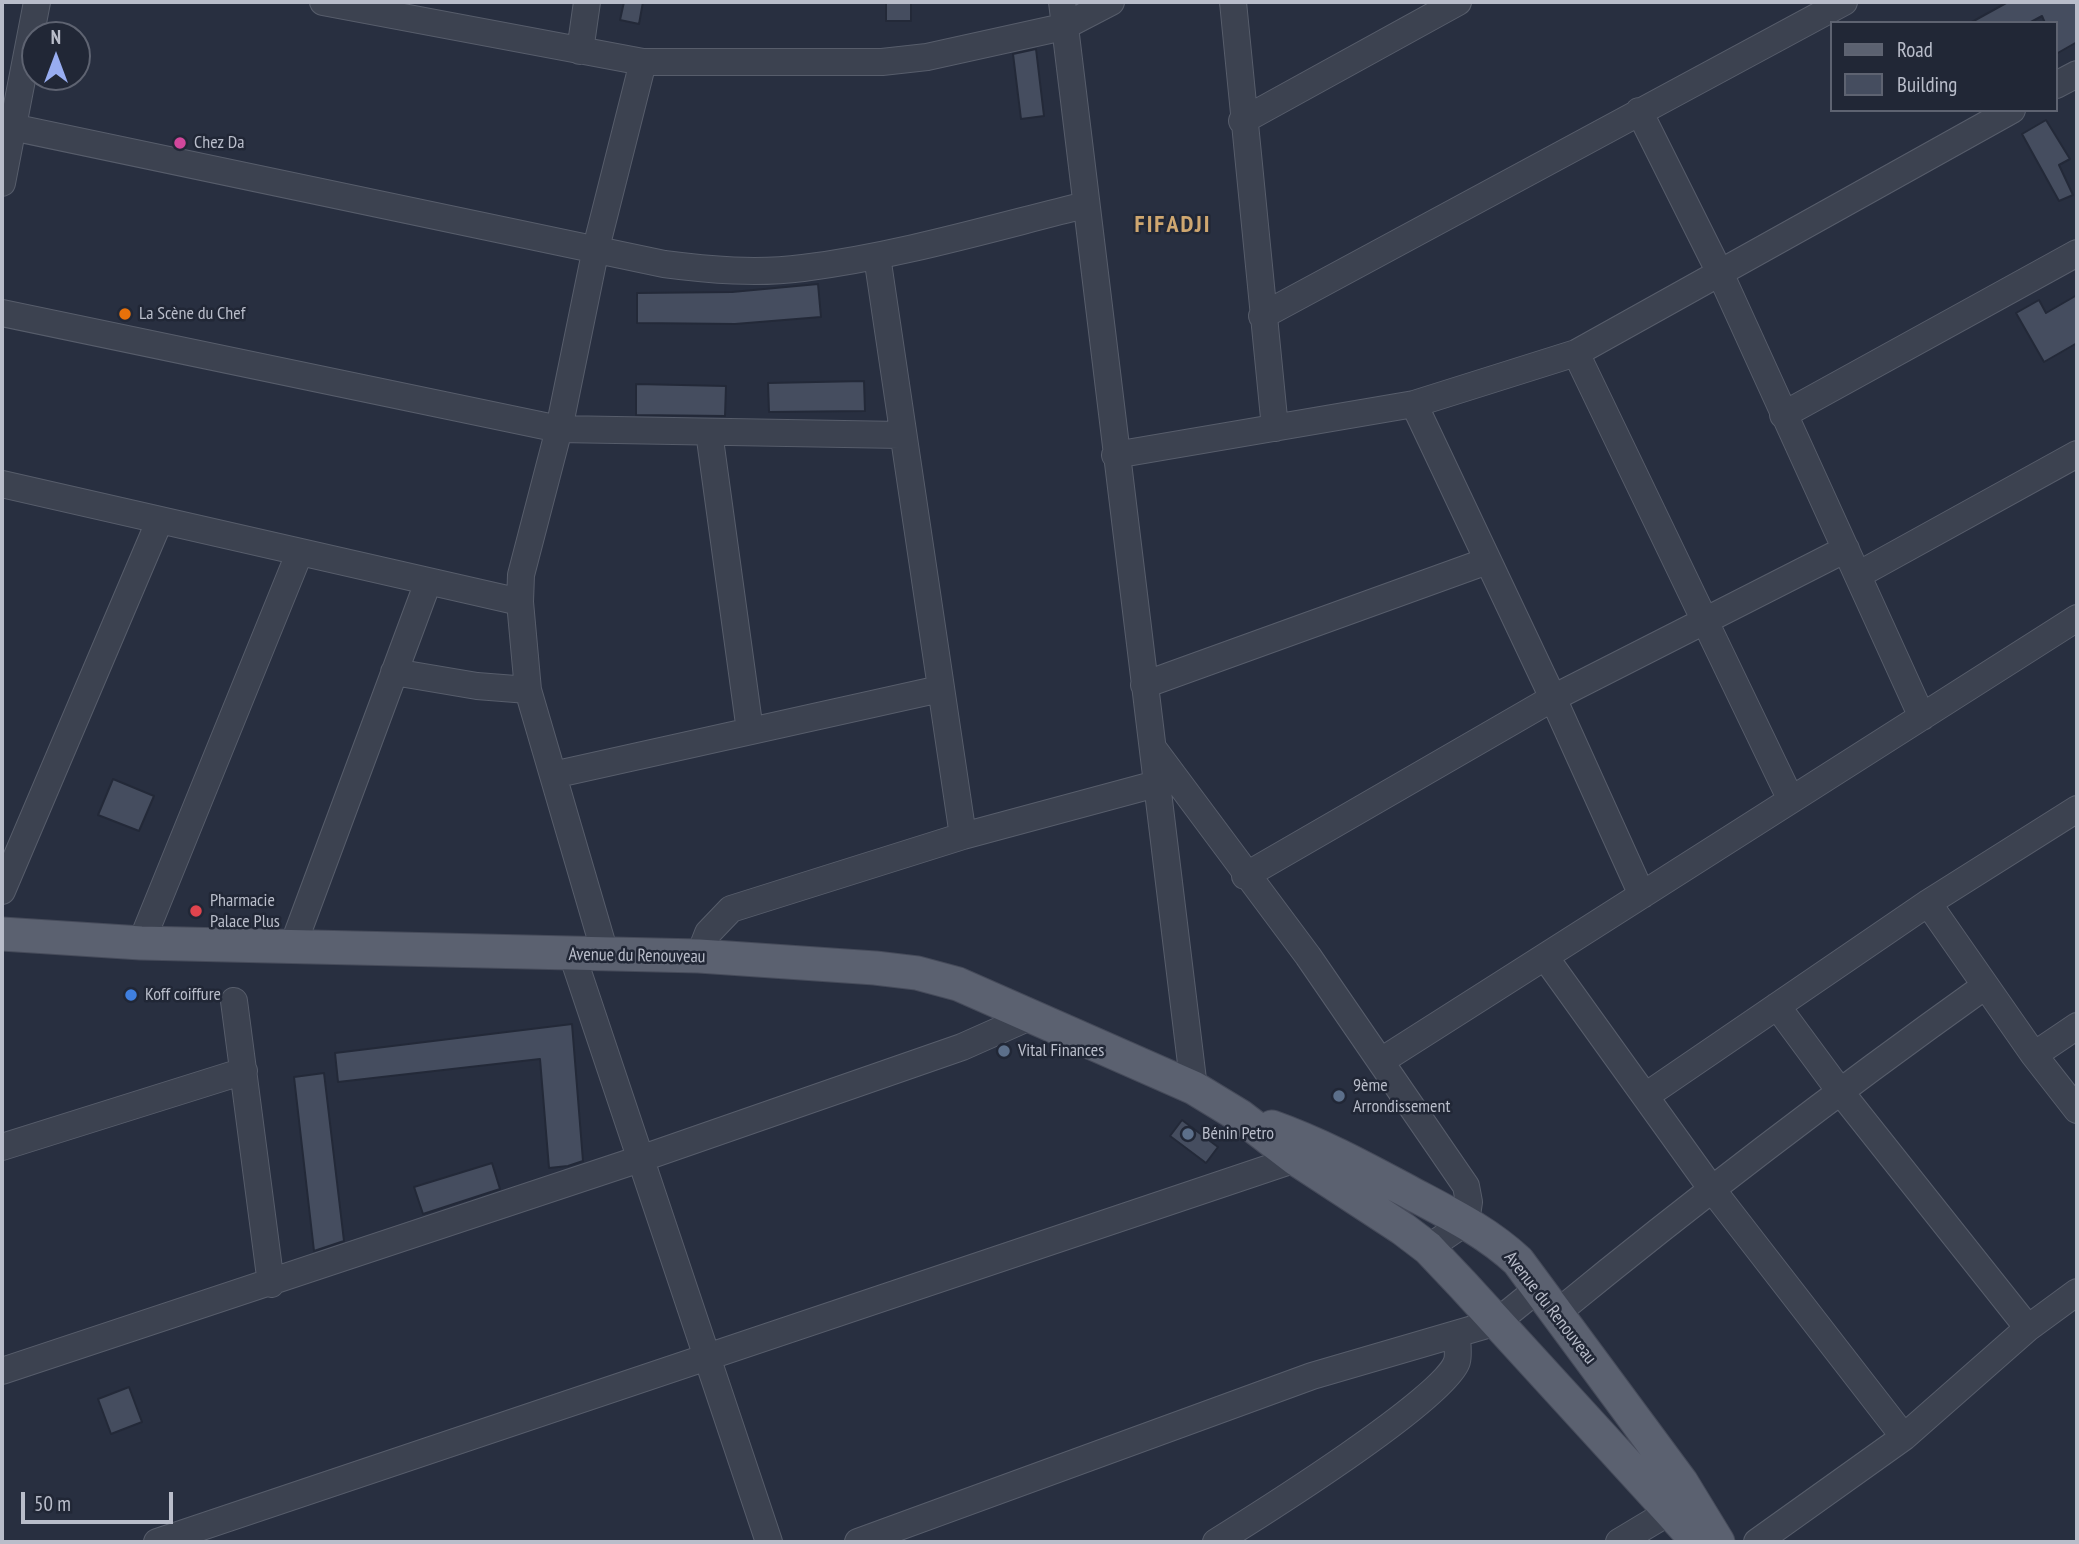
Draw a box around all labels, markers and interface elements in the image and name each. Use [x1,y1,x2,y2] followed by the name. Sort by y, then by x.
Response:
[21,21,91,91] north arrow
[1830,21,2058,112] legend
[51,25,61,49] text: N
[1897,36,1933,63] text: Road
[1897,71,1957,98] text: Building
[194,132,244,154] place label: Chez Da
[172,135,188,151] marker: Chez Da
[1135,211,1211,239] district label: FIFADJI
[139,303,245,325] place label: La Scène du Chef
[117,306,133,322] marker: La Scène du Chef
[210,890,280,932] place label: Pharmacie Palace Plus
[188,903,204,919] marker: Pharmacie Palace Plus
[568,944,706,968] street label: Avenue du Renouveau
[145,984,221,1006] place label: Koff coiffure
[123,987,139,1003] marker: Koff coiffure
[1018,1040,1104,1062] place label: Vital Finances
[996,1043,1012,1059] marker: Vital Finances
[1353,1075,1450,1118] place label: 9ème Arrondissement
[1331,1088,1347,1104] marker: 9ème Arrondissement
[1202,1123,1274,1145] place label: Bénin Petro
[1180,1126,1196,1142] marker: Bénin Petro
[1499,1247,1601,1369] street label: Avenue du Renouveau
[24,1478,177,1522] scale bar
[34,1490,71,1517] text: 50 m

